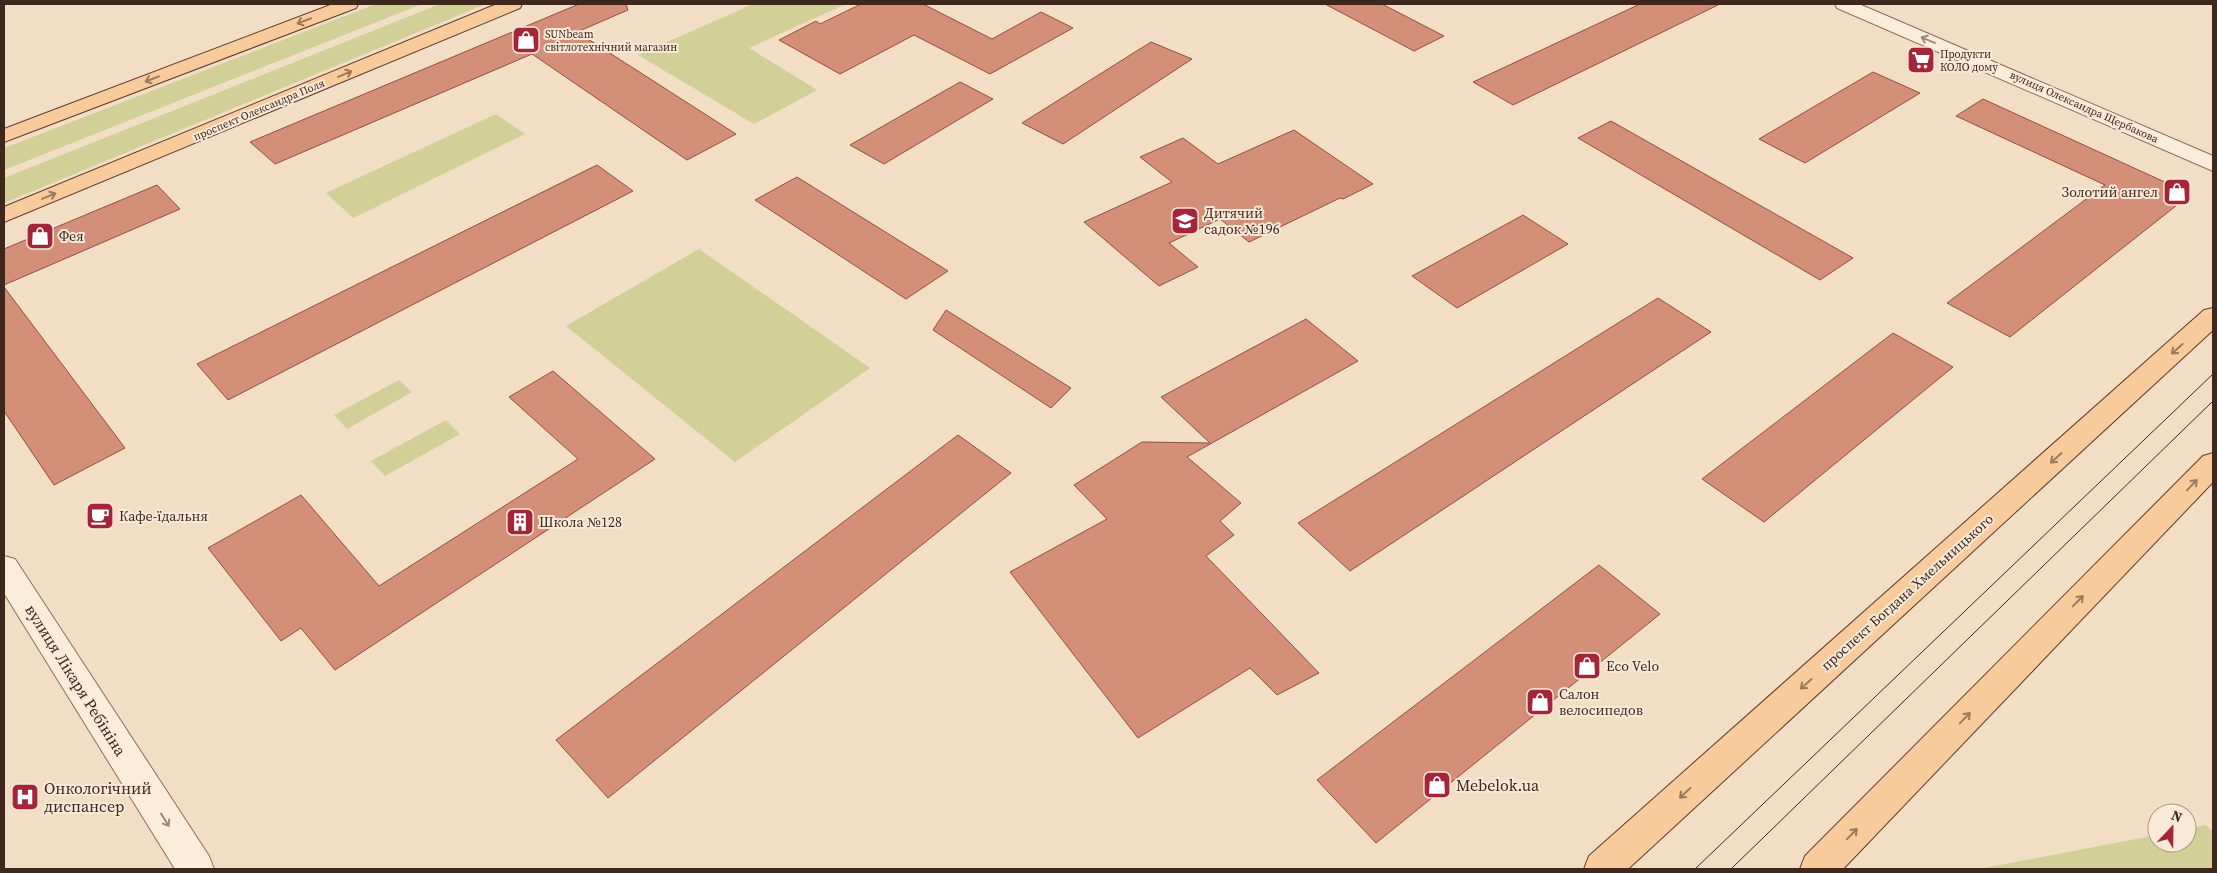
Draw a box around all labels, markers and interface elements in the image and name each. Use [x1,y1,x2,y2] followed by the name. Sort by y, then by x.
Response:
[297,17,312,26] one-way arrow
[511,25,541,55] shop icon: SUNbeam світлотехнічний магазин
[545,27,677,55] place label: SUNbeam світлотехнічний магазин
[1921,34,1936,44] one-way arrow
[1906,45,1936,75] supermarket icon: Продукти КОЛО дому
[1940,47,1998,75] place label: Продукти КОЛО дому
[2007,67,2161,147] street label: вулиця Олександра Щербакова
[336,69,352,78] one-way arrow
[145,75,160,84] one-way arrow
[191,75,327,145] street label: проспект Олександра Поля
[2162,177,2192,207] shop icon: Золотий ангел
[2061,182,2158,202] place label: Золотий ангел
[41,191,56,201] one-way arrow
[1204,203,1280,239] place label: Дитячий садок №196
[1170,206,1200,236] school or university icon: Дитячий садок №196
[25,221,55,251] shop icon: Фея
[59,226,84,246] place label: Фея
[2171,343,2184,355] one-way arrow
[2050,452,2063,463] one-way arrow
[2186,479,2198,492] one-way arrow
[85,501,115,531] cafe icon: Кафе-їдальня
[119,506,208,526] place label: Кафе-їдальня
[505,507,535,537] building icon: Школа №128
[1816,509,1998,675] street label: проспект Богдана Хмельницького
[539,512,622,532] place label: Школа №128
[2072,595,2084,608] one-way arrow
[20,600,132,761] street label: вулиця Лікаря Ребініна
[1572,651,1602,681] shop icon: Eco Velo
[1606,656,1659,676] place label: Eco Velo
[1799,678,1812,690] one-way arrow
[1559,684,1643,720] place label: Салон велосипедов
[1525,687,1555,717] shop icon: Салон велосипедов
[1959,711,1971,724] one-way arrow
[1422,770,1452,800] shop icon: Mebelok.ua
[1456,774,1540,796] place label: Mebelok.ua
[44,777,152,817] place label: Онкологічний диспансер
[10,782,40,812] hospital icon: Онкологічний диспансер
[1679,787,1692,799] one-way arrow
[2147,803,2197,853] north arrow
[2168,805,2185,827] text: N
[160,813,170,827] one-way arrow
[1845,829,1857,841] one-way arrow

